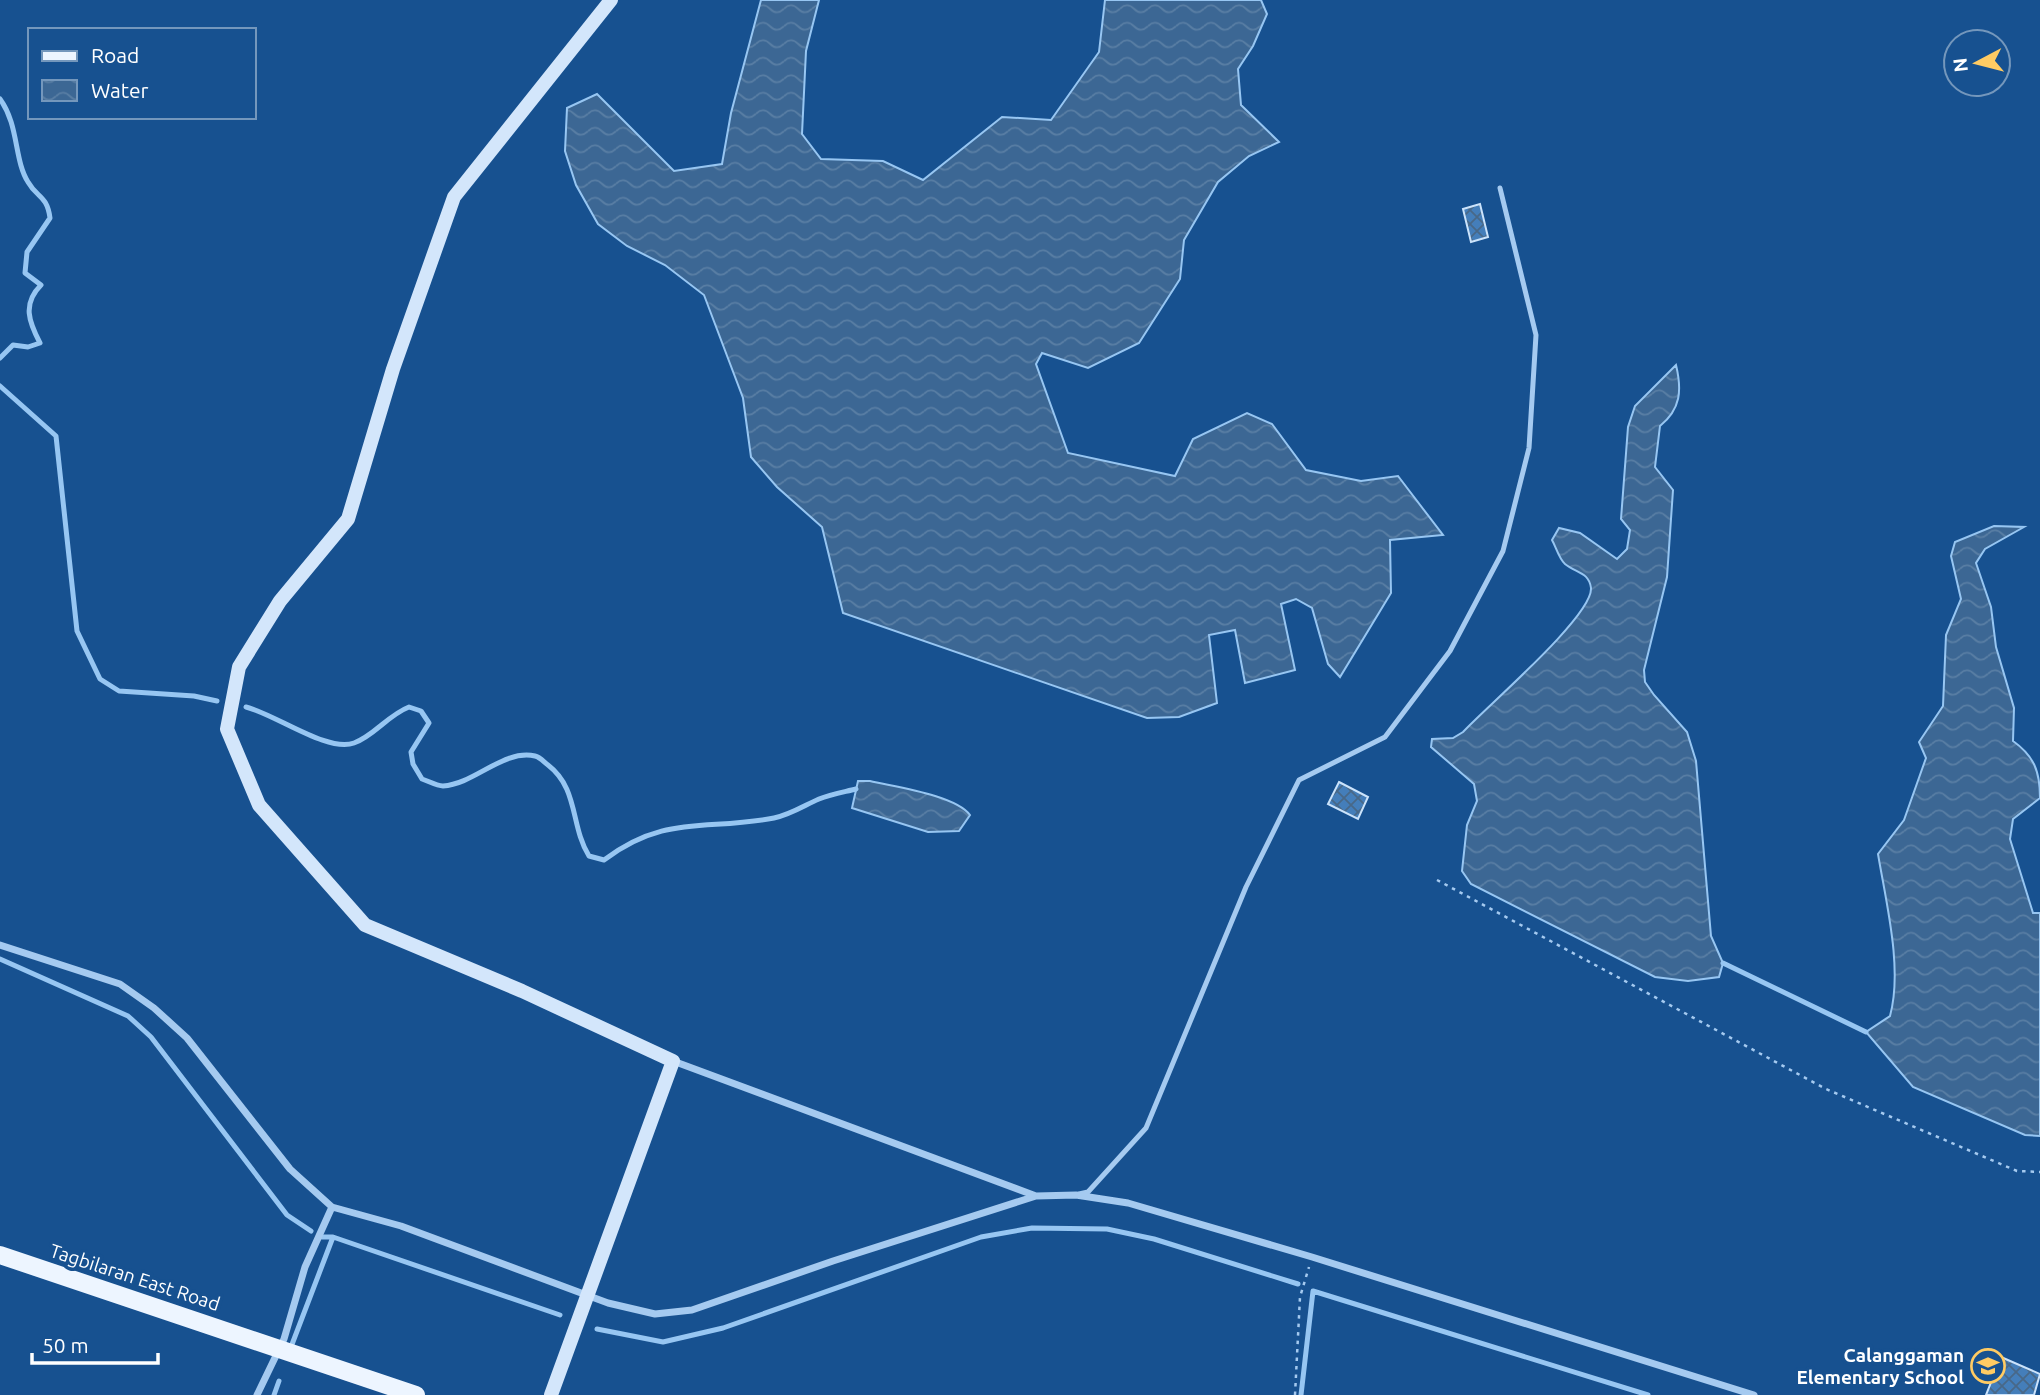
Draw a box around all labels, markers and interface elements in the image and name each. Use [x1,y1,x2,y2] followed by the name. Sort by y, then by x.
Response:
[28,28,256,119] legend
[1942,28,2012,98] north arrow
[91,43,139,67] text: Road
[1948,57,1972,73] text: N
[91,78,149,102] text: Water
[47,1239,223,1315] street label: Tagbilaran East Road
[32,1322,158,1366] scale bar
[42,1333,89,1357] text: 50 m
[1797,1344,1964,1388] place label: Calanggaman Elementary School
[1969,1347,2007,1385] school or university icon: Calanggaman Elementary School

